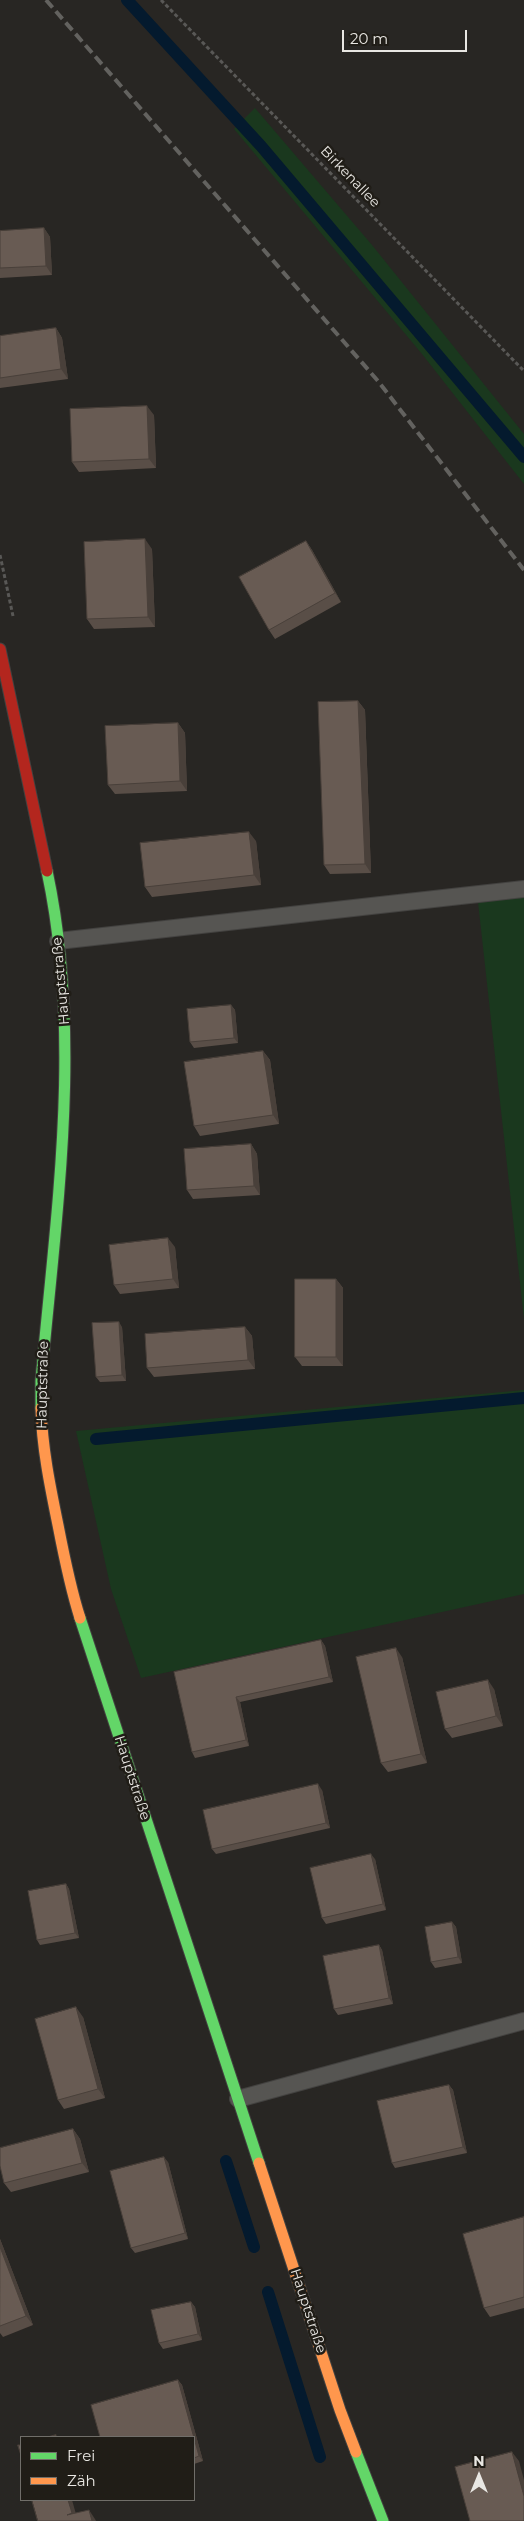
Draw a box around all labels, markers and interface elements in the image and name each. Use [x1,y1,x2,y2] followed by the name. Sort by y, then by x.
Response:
[344,20,469,52] scale bar
[350,29,388,48] text: 20 m
[317,143,383,211] street label: Birkenallee
[49,937,73,1025] street label: Hauptstraße
[34,1341,52,1429] street label: Hauptstraße
[110,1734,154,1822] street label: Hauptstraße
[286,2267,330,2355] street label: Hauptstraße
[20,2436,195,2501] legend
[67,2446,95,2465] text: Frei
[454,2451,504,2501] north arrow
[473,2452,485,2470] text: N
[67,2471,96,2490] text: Zäh

